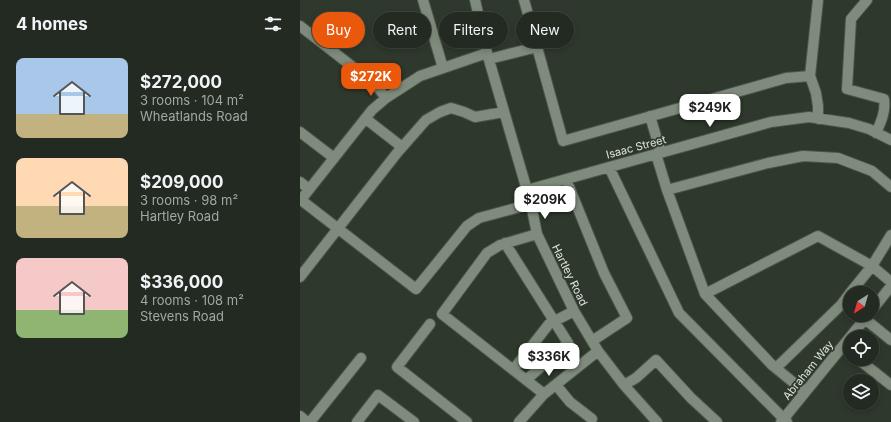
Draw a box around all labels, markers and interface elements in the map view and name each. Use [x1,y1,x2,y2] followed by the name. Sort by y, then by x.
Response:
[312,12,365,48] chip: Buy
[373,12,431,48] chip: Rent
[439,12,508,48] chip: Filters
[516,12,574,48] chip: New
[262,13,284,35] icon: filters
[16,14,88,34] text: 4 homes
[343,63,399,97] pin: $272K
[350,68,392,84] text: $272K
[140,72,222,92] text: $272,000
[48,74,96,122] icon: home
[140,92,244,108] text: 3 rooms · 104 m²
[682,94,738,128] pin: $249K
[688,99,732,115] text: $249K
[140,108,248,124] text: Wheatlands Road
[604,132,668,162] street label: Isaac Street
[140,172,223,192] text: $209,000
[48,174,96,222] icon: home
[517,186,573,220] pin: $209K
[523,191,567,207] text: $209K
[140,192,238,208] text: 3 rooms · 98 m²
[140,208,219,224] text: Hartley Road
[549,242,591,308] street label: Hartley Road
[140,272,223,292] text: $336,000
[48,274,96,322] icon: home
[843,286,879,322] north arrow
[843,286,879,410] map controls
[140,292,244,308] text: 4 rooms · 108 m²
[140,308,224,324] text: Stevens Road
[843,330,879,366] button: locate
[780,337,836,403] street label: Abraham Way
[521,343,577,377] pin: $336K
[527,348,571,364] text: $336K
[843,374,879,410] button: layers

